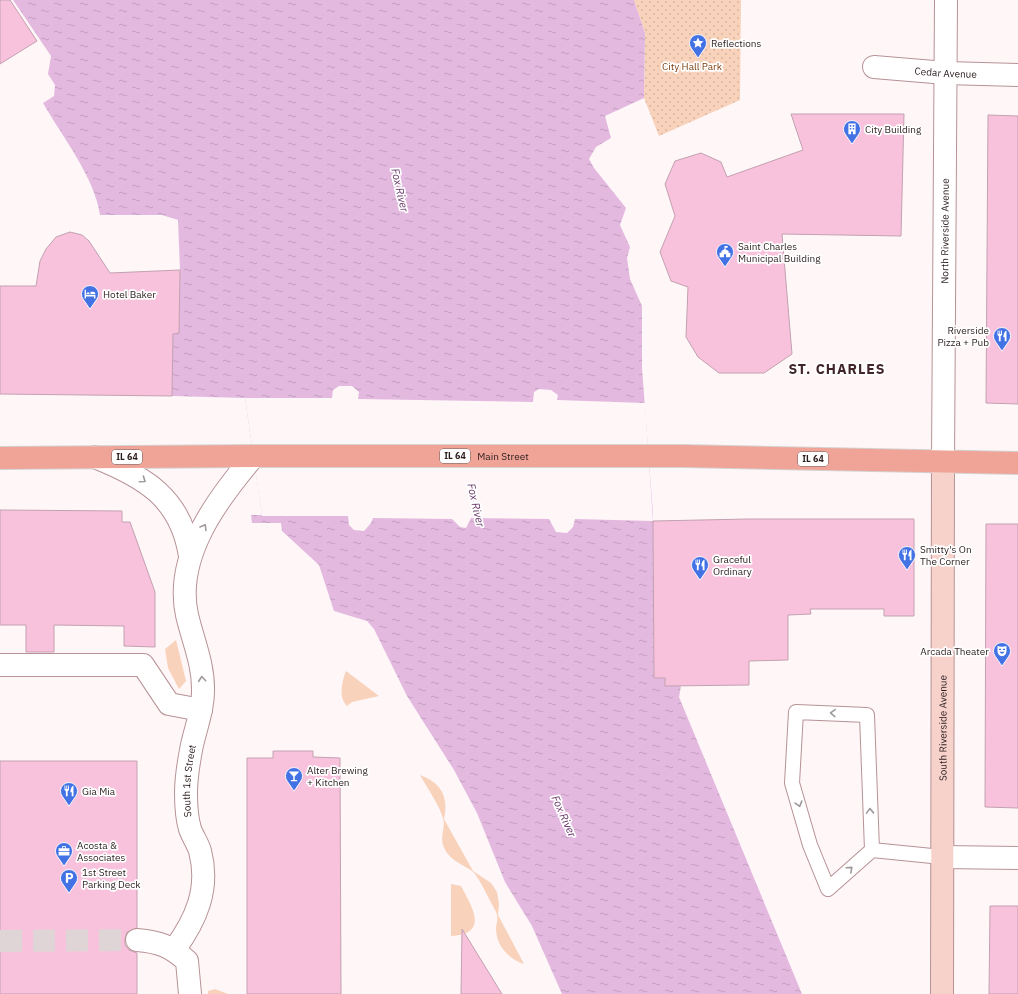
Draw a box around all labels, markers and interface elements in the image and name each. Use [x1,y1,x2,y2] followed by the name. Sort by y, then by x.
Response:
[688,33,708,58] place icon: Reflections
[711,37,762,50] place label: Reflections
[662,60,723,73] park label: City Hall Park
[914,64,978,81] street label: Cedar Avenue
[842,119,862,144] building icon: City Building
[865,123,922,136] place label: City Building
[388,167,412,214] water label: Fox River
[938,178,952,284] street label: North Riverside Avenue
[738,240,821,265] place label: Saint Charles Municipal Building
[715,242,735,267] public building icon: Saint Charles Municipal Building
[80,284,100,309] hotel icon: Hotel Baker
[103,288,156,301] place label: Hotel Baker
[938,324,990,349] place label: Riverside Pizza + Pub
[992,326,1012,351] restaurant icon: Riverside Pizza + Pub
[788,360,886,378] district label: ST. CHARLES
[440,449,470,463] road number: IL 64
[112,450,142,464] road number: IL 64
[477,450,529,463] street label: Main Street
[798,452,828,466] road number: IL 64
[138,475,145,482] one-way arrow
[464,482,488,529] water label: Fox River
[199,524,206,531] one-way arrow
[920,543,972,568] place label: Smitty's On The Corner
[897,545,917,570] restaurant icon: Smitty's On The Corner
[713,553,752,578] place label: Graceful Ordinary
[690,555,710,580] restaurant icon: Graceful Ordinary
[992,641,1012,666] theatre icon: Arcada Theater
[920,645,989,658] place label: Arcada Theater
[936,674,950,781] street label: South Riverside Avenue
[198,676,207,682] one-way arrow
[830,709,836,718] one-way arrow
[180,743,199,818] street label: South 1st Street
[307,764,369,789] place label: Alter Brewing + Kitchen
[284,766,304,791] bar icon: Alter Brewing + Kitchen
[59,781,79,806] restaurant icon: Gia Mia
[82,785,116,798] place label: Gia Mia
[549,793,580,840] water label: Fox River
[794,801,803,808] one-way arrow
[866,808,875,814] one-way arrow
[77,839,126,864] place label: Acosta & Associates
[54,841,74,866] office icon: Acosta & Associates
[82,866,141,891] place label: 1st Street Parking Deck
[845,867,853,874] one-way arrow
[59,868,79,893] parking icon: 1st Street Parking Deck

